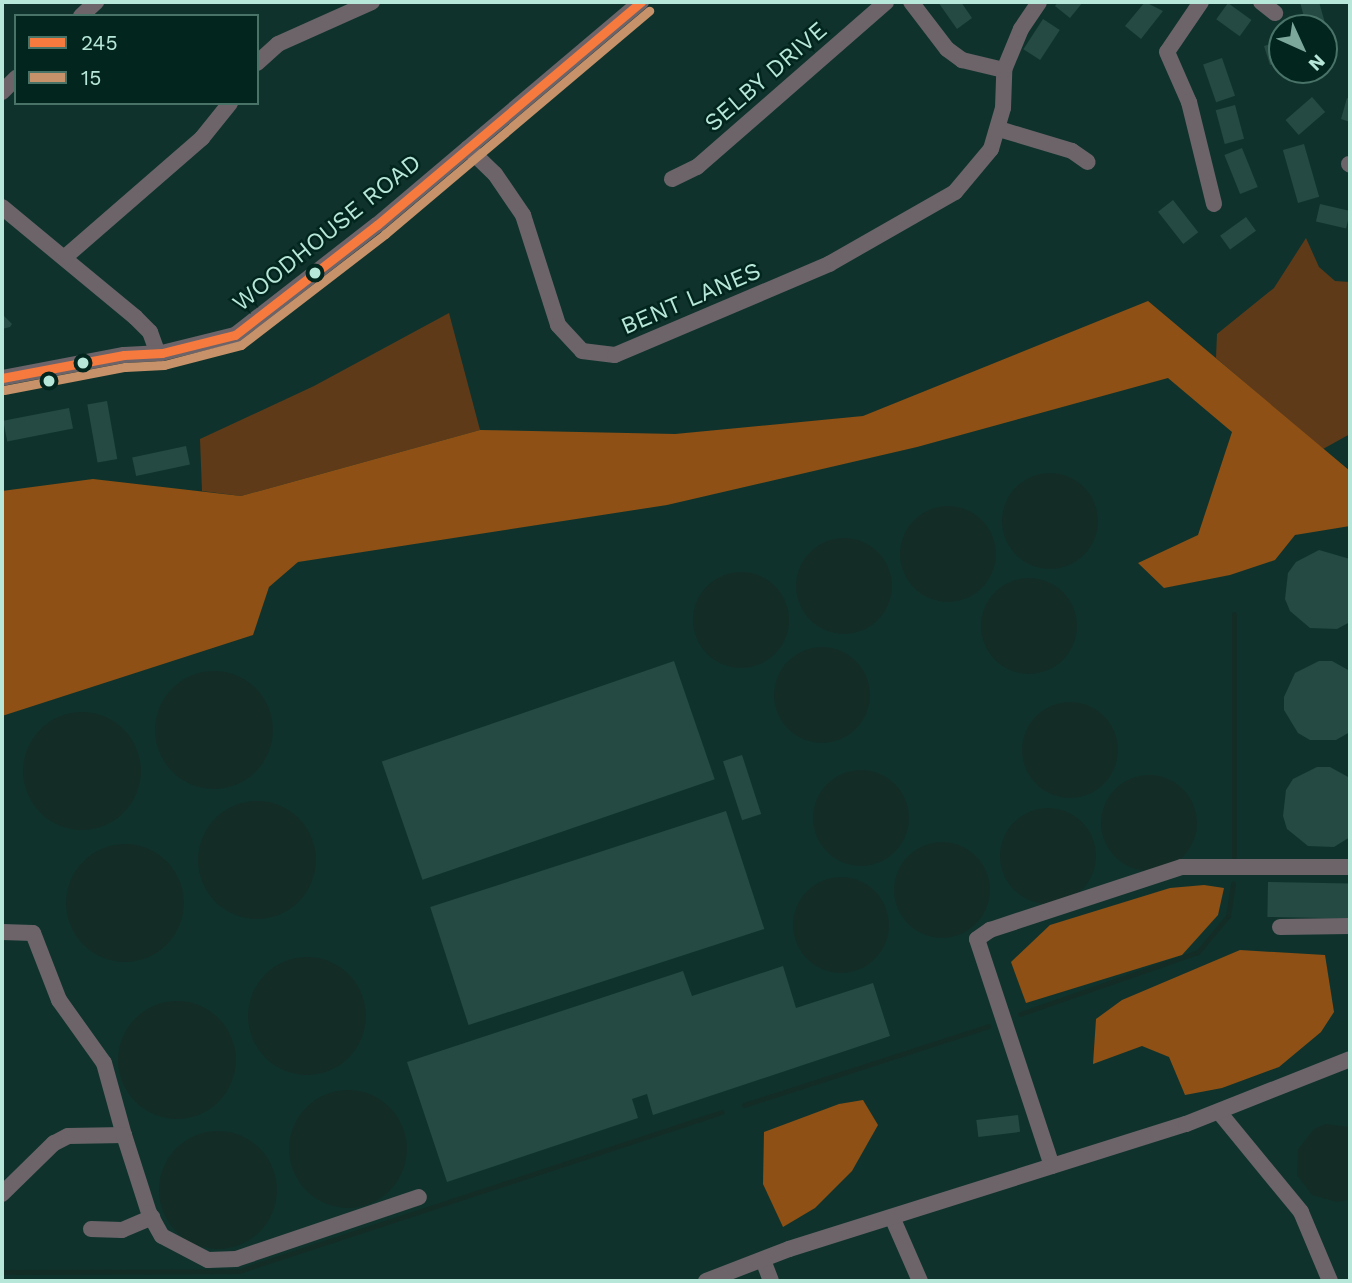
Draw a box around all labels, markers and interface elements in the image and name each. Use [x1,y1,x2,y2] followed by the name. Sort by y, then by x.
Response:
[14,14,259,105] legend
[1268,14,1338,84] north arrow
[699,16,833,138] street label: SELBY DRIVE
[81,30,118,55] text: 245
[1304,50,1330,76] text: N
[81,65,101,90] text: 15
[227,148,427,318] street label: WOODHOUSE ROAD
[616,256,766,342] street label: BENT LANES
[308,266,322,280] unlabelled marker
[76,356,90,370] unlabelled marker
[42,374,56,388] unlabelled marker

